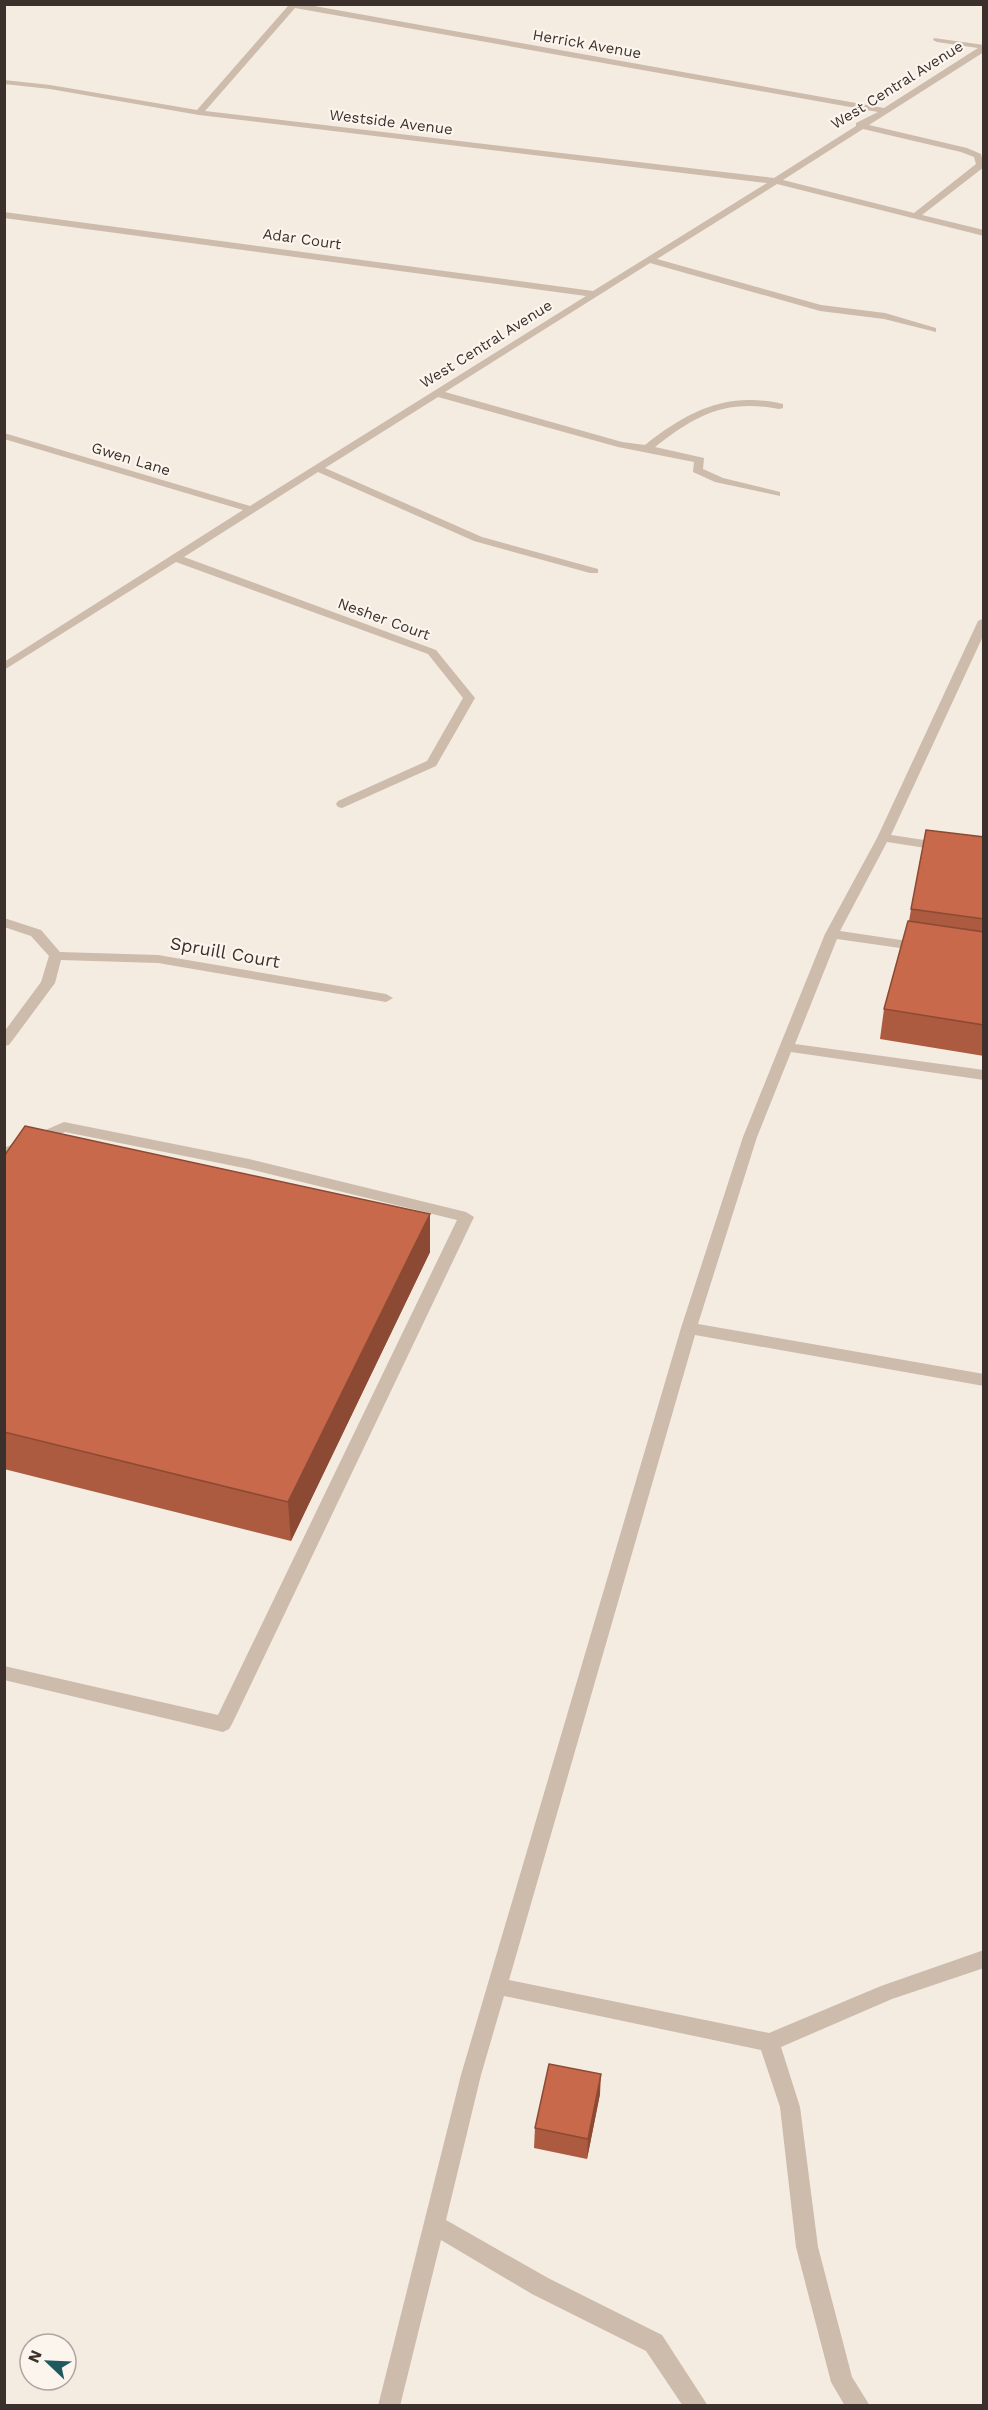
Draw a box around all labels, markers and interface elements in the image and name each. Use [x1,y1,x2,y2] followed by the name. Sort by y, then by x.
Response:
[531,26,643,62] street label: Herrick Avenue
[828,37,966,133] street label: West Central Avenue
[328,105,454,139] street label: Westside Avenue
[262,225,343,254] street label: Adar Court
[417,296,555,392] street label: West Central Avenue
[89,438,173,480] street label: Gwen Lane
[335,594,433,644] street label: Nesher Court
[168,932,282,972] street label: Spruill Court
[18,2332,78,2392] north arrow
[24,2347,46,2366] text: N

